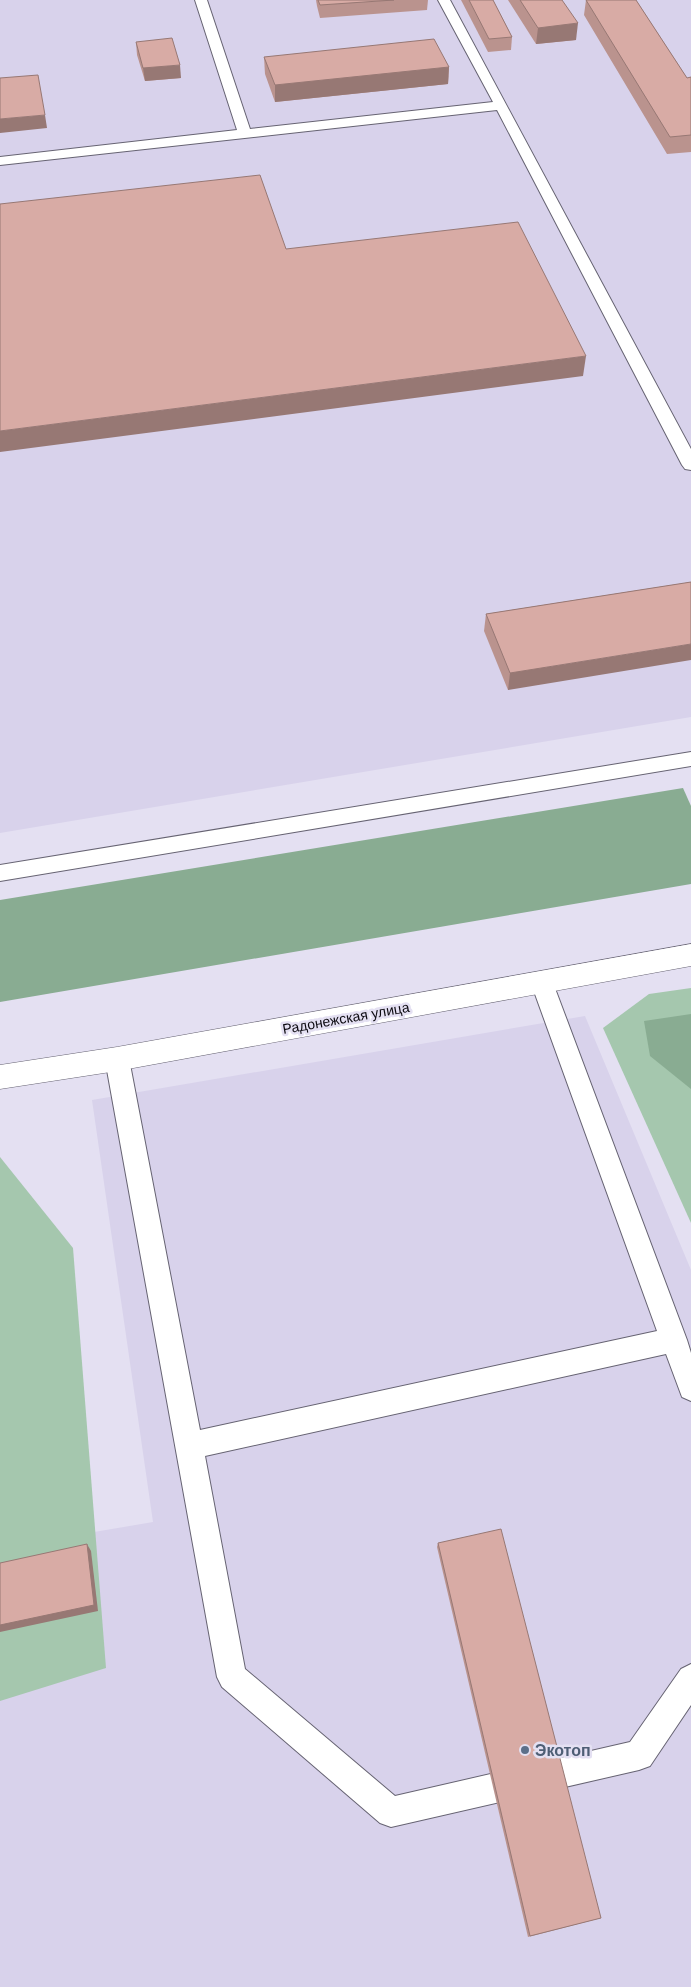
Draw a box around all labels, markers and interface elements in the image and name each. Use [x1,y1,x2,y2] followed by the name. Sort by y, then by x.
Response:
[281,999,411,1037] street label: Радонежская улица
[535,1742,591,1759] place label: Экотоп
[519,1744,531,1756] marker: Экотоп

